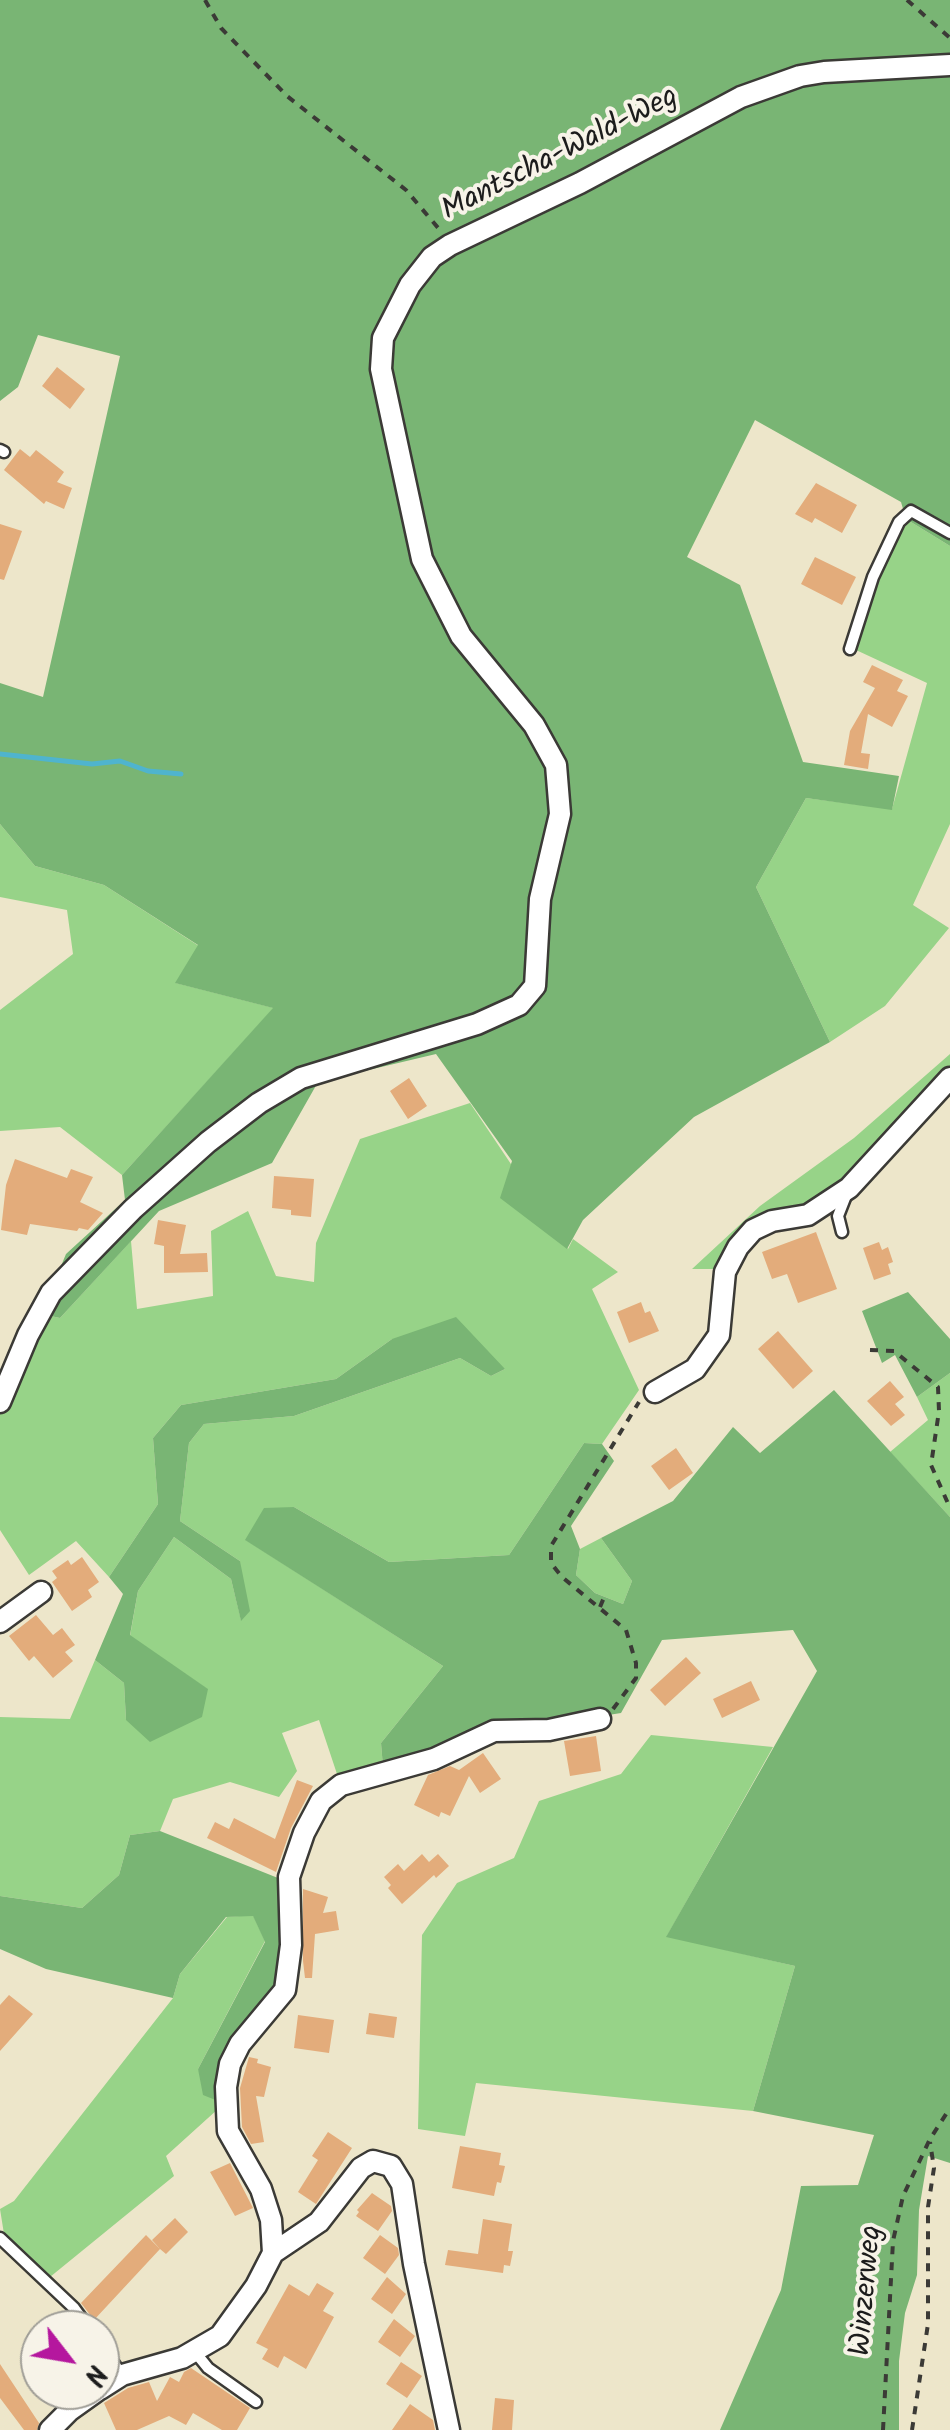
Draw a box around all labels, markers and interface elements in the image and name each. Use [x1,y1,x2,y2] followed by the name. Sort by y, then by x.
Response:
[437,81,685,231] street label: Mantscha-Wald-Weg
[845,2224,893,2358] street label: Winzerweg
[20,2310,120,2410] north arrow
[71,2356,118,2394] text: N

